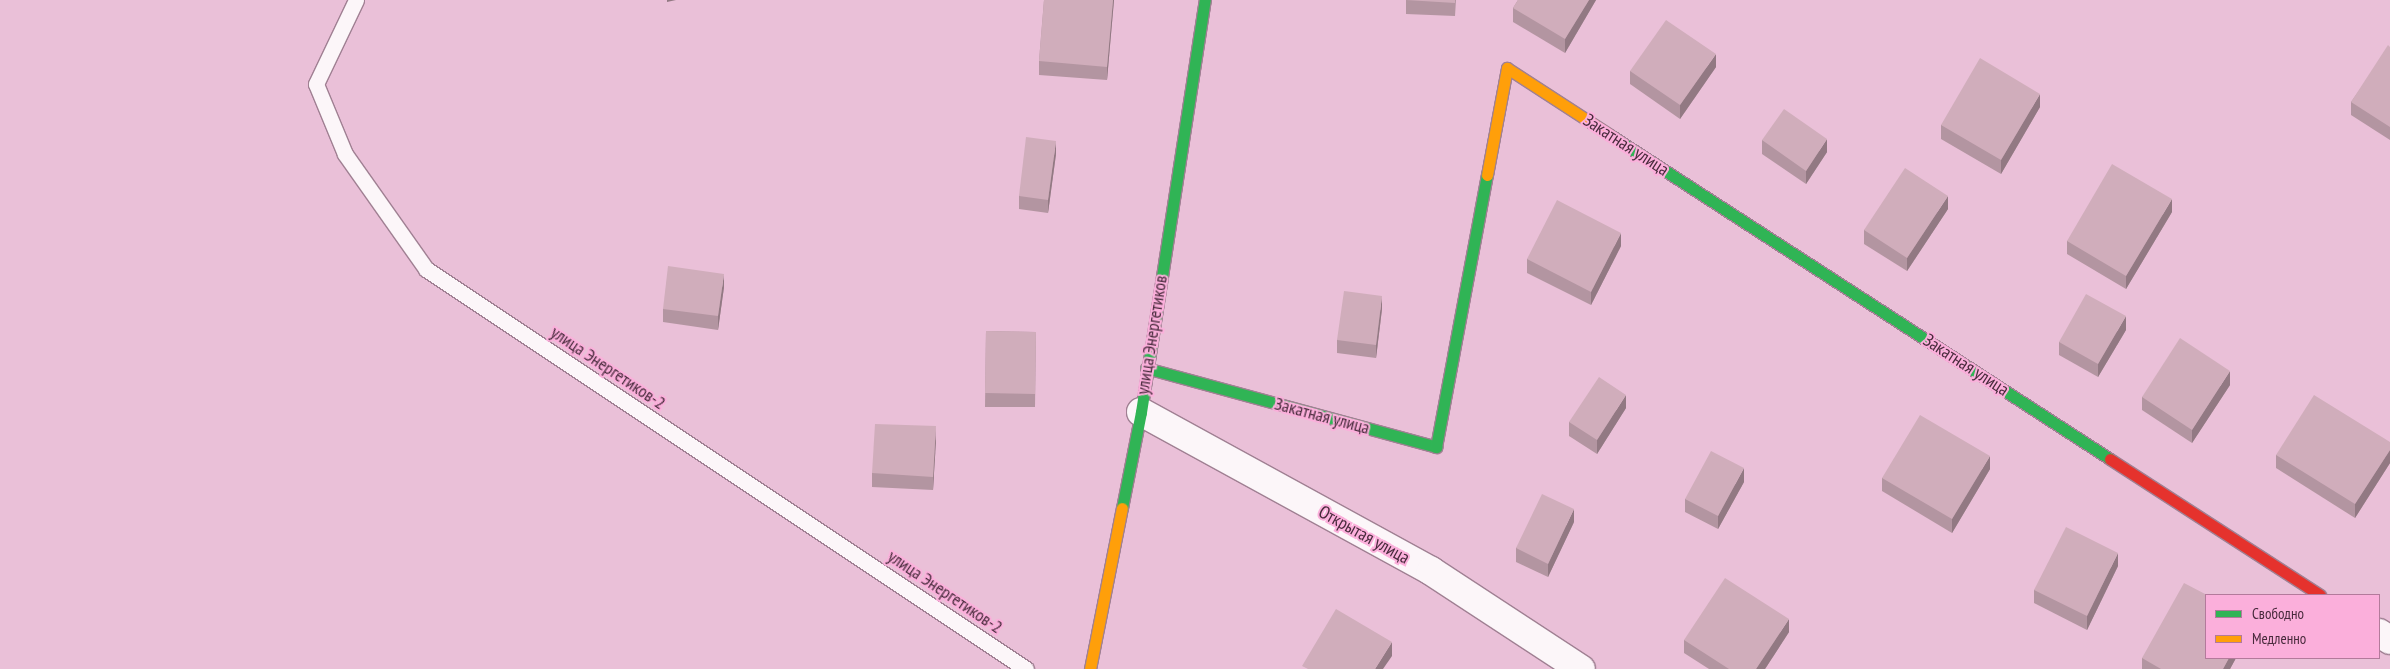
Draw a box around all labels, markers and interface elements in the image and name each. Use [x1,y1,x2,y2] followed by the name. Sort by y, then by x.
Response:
[1579,109,1673,181] street label: Закатная улица
[1132,274,1172,396] street label: улица Энергетиков
[547,322,669,414] street label: улица Энергетиков-2
[1919,329,2013,401] street label: Закатная улица
[1272,393,1372,439] street label: Закатная улица
[1315,501,1413,569] street label: Открытая улица
[884,546,1006,638] street label: улица Энергетиков-2
[2205,594,2380,659] legend
[2252,604,2304,623] text: Свободно
[2252,629,2306,648] text: Медленно

